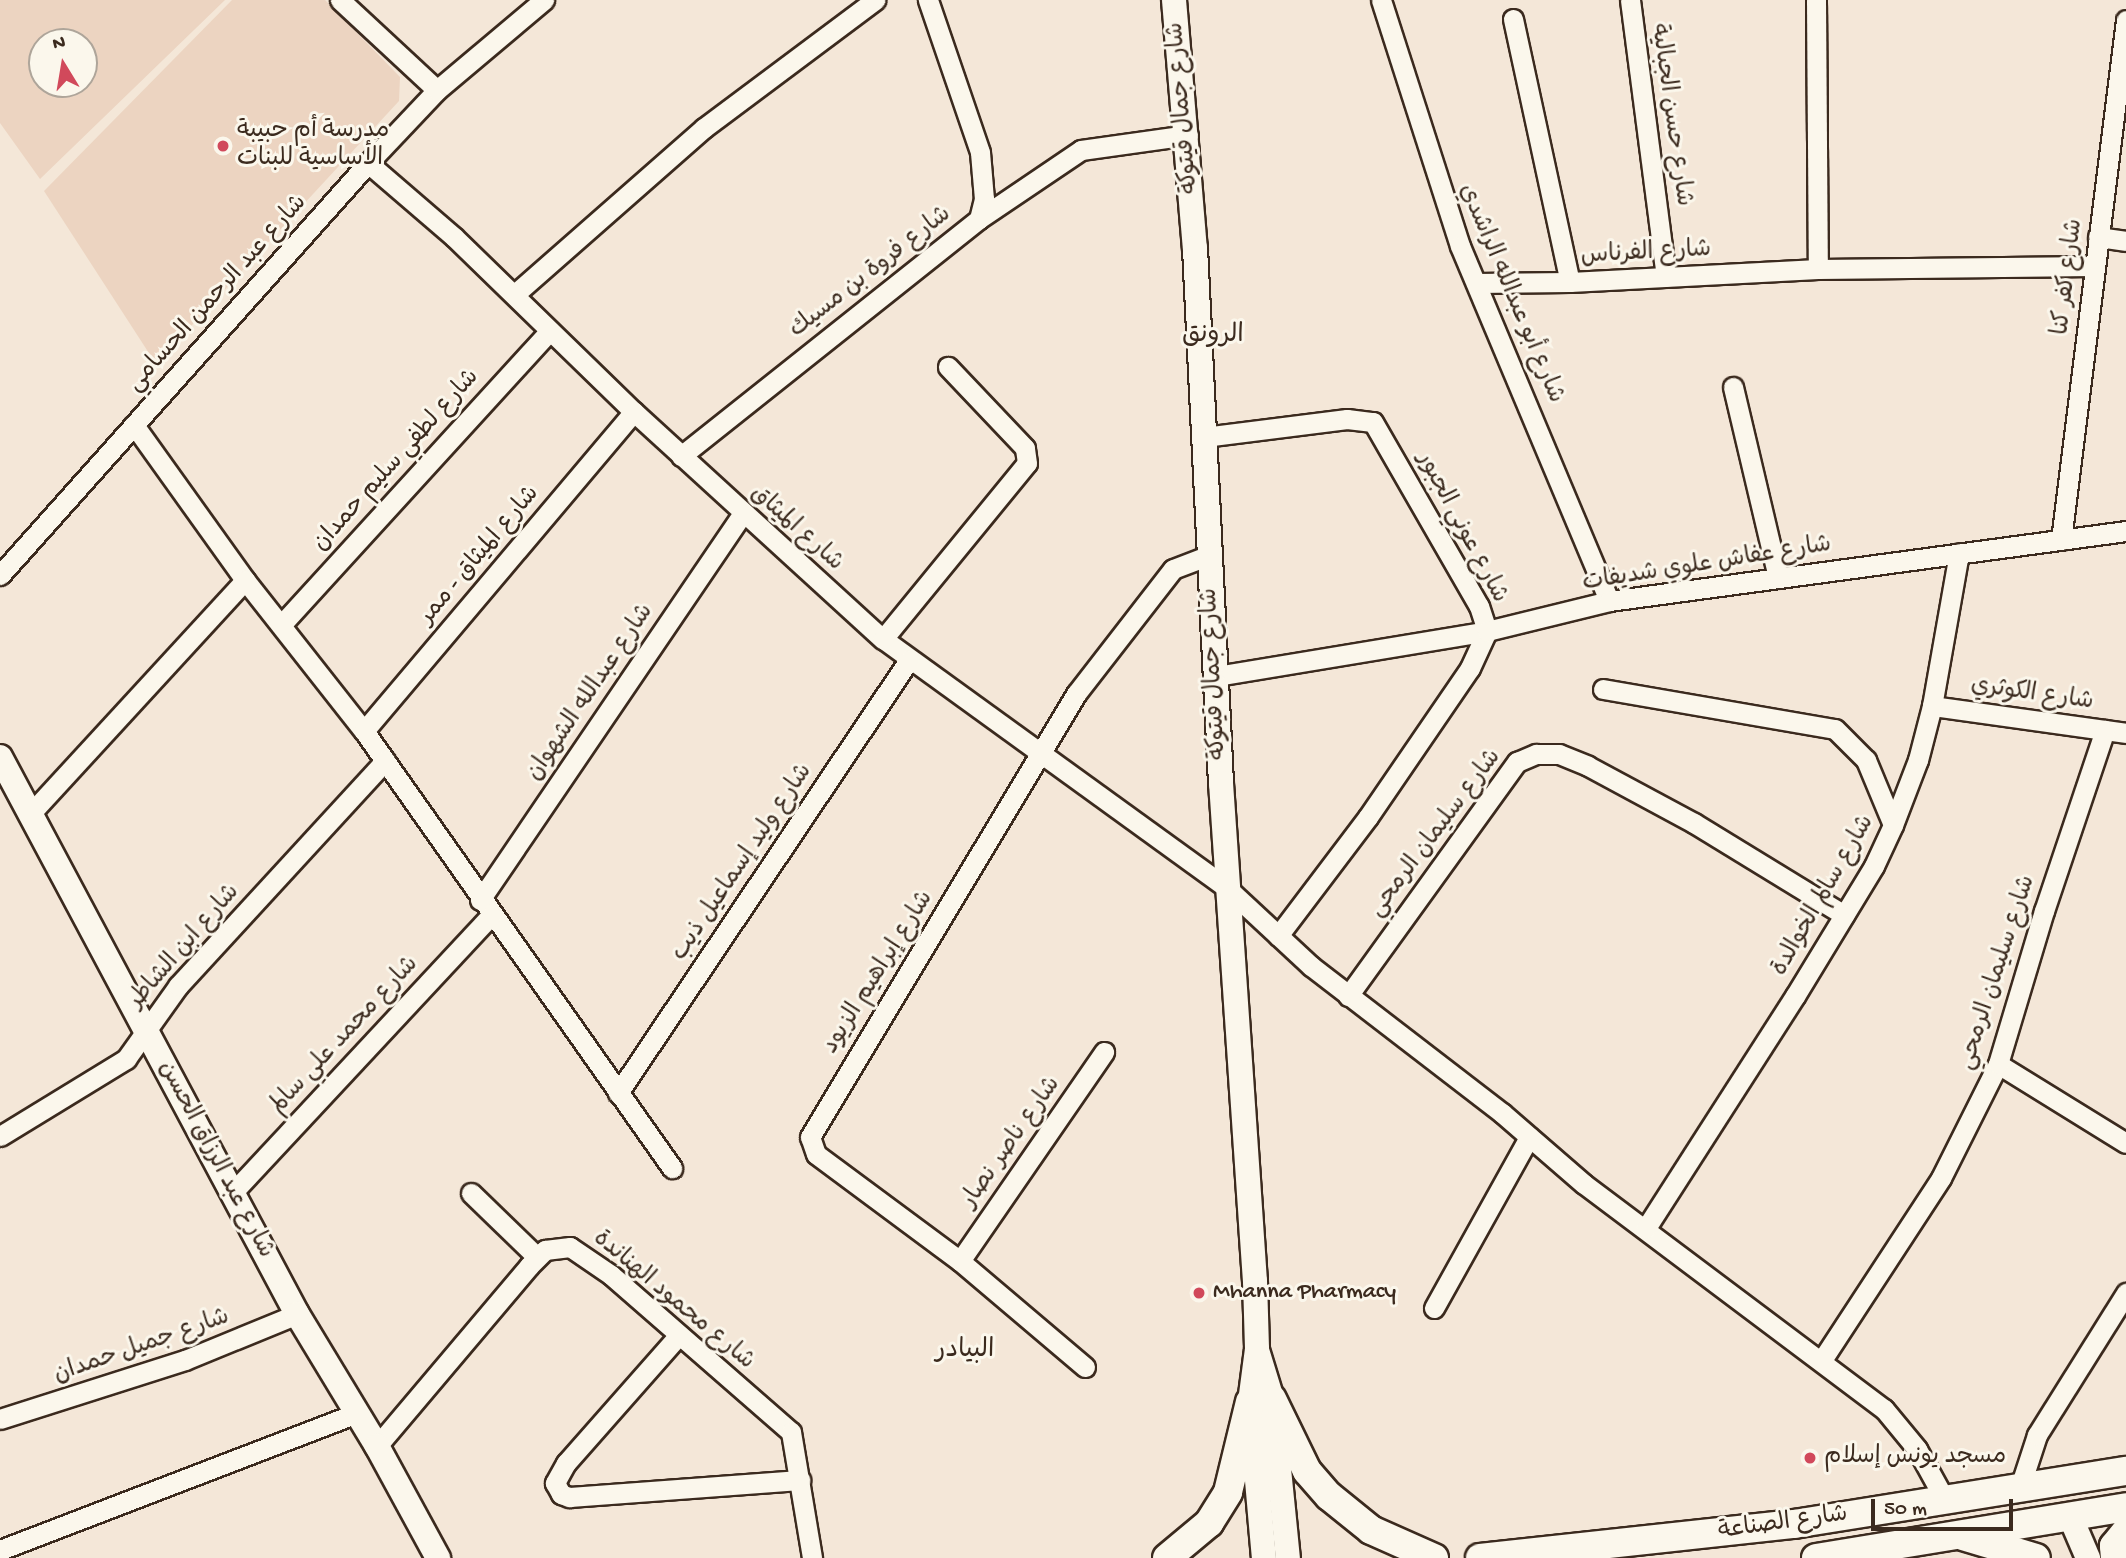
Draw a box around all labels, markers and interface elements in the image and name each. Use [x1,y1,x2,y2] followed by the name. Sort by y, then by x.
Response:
[1162,21,1206,195] street label: شارع جمال قيتوكة
[1643,22,1697,208] street label: شارع حسن الجبالية
[28,28,98,98] north arrow
[51,31,68,56] text: N
[237,118,389,174] place label: مدرسة أم حبيبة الأساسية للبنات
[215,138,231,154] marker: مدرسة أم حبيبة الأساسية للبنات
[1451,180,1569,408] street label: شارع أبو عبدالله الراشدي
[122,190,314,398] street label: شارع عبد الرحمن الحسامي
[784,201,958,345] street label: شارع فروة بن مسيك
[2048,217,2090,337] street label: شارع كفر كنا
[1580,236,1712,272] street label: شارع الفرناس
[1182,321,1244,353] district label: الرونق
[308,364,486,558] street label: شارع لطفي سليم حمدان
[1409,448,1513,608] street label: شارع عوني الجبور
[744,480,848,578] street label: شارع الميثاق
[413,481,547,631] street label: شارع الميثاق - ممر
[1581,531,1833,599] street label: شارع عفاش علوي شديفات
[1196,587,1234,761] street label: شارع جمال قيتوكة
[521,599,661,787] street label: شارع عبدالله الشهوان
[1969,672,2095,718] street label: شارع الكوثري
[1364,744,1508,924] street label: شارع سليمان الرمحي
[666,759,820,967] street label: شارع وليد إسماعيل ذيب
[1766,810,1882,982] street label: شارع سالم الخوالدة
[1953,872,2043,1074] street label: شارع سليمان الرمحي
[123,879,247,1015] street label: شارع ابن الشاطر
[817,886,941,1060] street label: شارع إبراهيم الزيود
[264,951,426,1121] street label: شارع محمد علي سالم
[151,1057,279,1263] street label: شارع عبد الرزاق الحسن
[956,1072,1068,1214] street label: شارع ناصر نصار
[586,1225,760,1377] street label: شارع محمود الهناندة
[1213,1279,1396,1307] place label: Mhanna Pharmacy
[1191,1285,1207,1301] marker: Mhanna Pharmacy
[50,1303,234,1391] street label: شارع جميل حمدان
[936,1336,994,1368] district label: البيادر
[1824,1444,2006,1472] place label: مسجد يونس إسلام
[1802,1450,1818,1466] marker: مسجد يونس إسلام
[1874,1484,2016,1528] scale bar
[1884,1498,1927,1523] text: 50 m
[1716,1501,1850,1547] street label: شارع الصناعة

